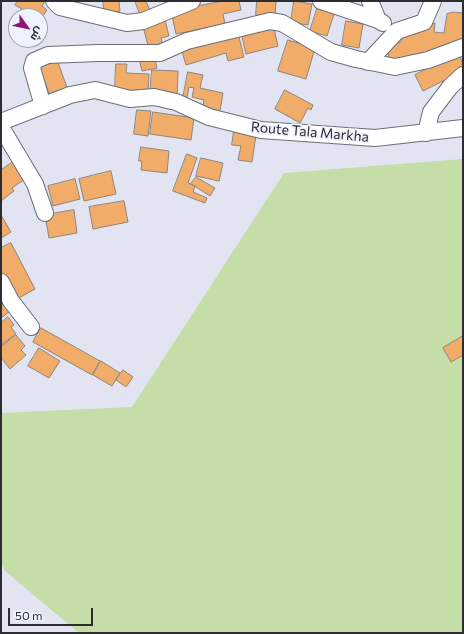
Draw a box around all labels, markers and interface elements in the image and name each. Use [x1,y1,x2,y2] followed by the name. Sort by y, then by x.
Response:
[8,8,48,48] north arrow
[28,25,47,44] text: ش
[250,118,370,146] street label: Route Tala Markha
[10,600,95,626] scale bar
[15,608,43,622] text: 50 m

